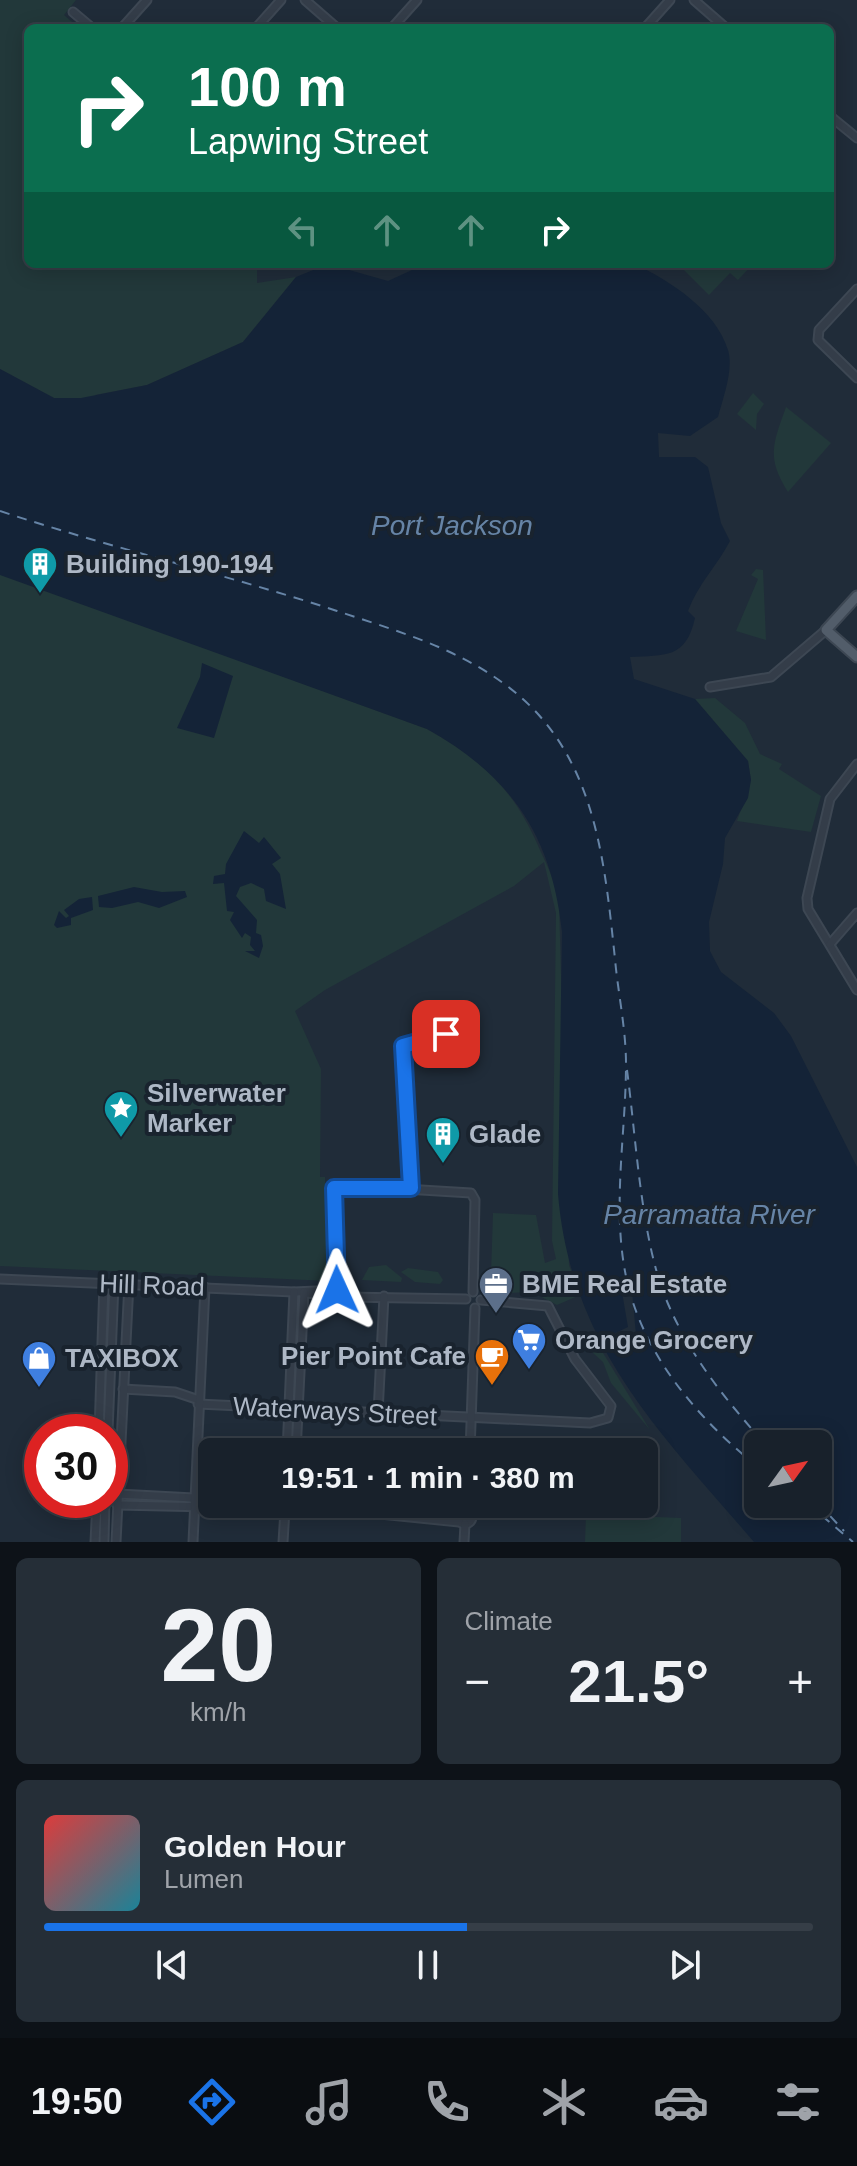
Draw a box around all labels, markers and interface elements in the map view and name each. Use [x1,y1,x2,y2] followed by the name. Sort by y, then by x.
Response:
[188,55,347,118] text: 100 m
[56,56,160,160] icon: right
[188,121,428,162] text: Lapwing Street
[281,208,325,252] icon: left
[365,208,409,252] icon: ahead
[449,208,493,252] icon: ahead
[533,208,577,252] icon: right
[371,510,533,541] water label: Port Jackson
[21,545,59,595] building icon: Building 190-194
[66,549,273,579] place label: Building 190-194
[412,1000,480,1068] pin
[424,1012,468,1056] icon: arrive
[147,1078,286,1138] place label: Silverwater Marker
[102,1089,140,1139] place icon: Silverwater Marker
[424,1115,462,1165] building icon: Glade
[469,1119,541,1149] place label: Glade
[603,1199,816,1230] water label: Parramatta River
[295,1248,379,1332] position arrow
[477,1265,515,1315] office icon: BME Real Estate
[99,1268,205,1302] street label: Hill Road
[522,1269,727,1299] place label: BME Real Estate
[510,1321,548,1371] supermarket icon: Orange Grocery
[555,1325,754,1355] place label: Orange Grocery
[473,1337,511,1387] cafe icon: Pier Point Cafe
[20,1339,58,1389] shop icon: TAXIBOX
[281,1341,466,1371] place label: Pier Point Cafe
[65,1343,179,1373] place label: TAXIBOX
[232,1391,439,1431] street label: Waterways Street
[24,1414,128,1518] speed limit sign: 30
[744,1430,832,1518] north arrow
[744,1430,832,1518] map controls
[281,1461,575,1494] text: 19:51 · 1 min · 380 m
[160,1587,276,1703] text: 20
[465,1606,553,1636] text: Climate
[568,1648,709,1715] text: 21.5°
[465,1657,490,1706] text: −
[787,1657,813,1706] text: +
[190,1697,246,1727] text: km/h
[164,1830,346,1863] text: Golden Hour
[164,1864,244,1894] text: Lumen
[150,1943,194,1987] icon: previous
[406,1943,450,1987] icon: pause
[663,1943,707,1987] icon: next
[184,2074,240,2130] icon: directions
[301,2074,357,2130] icon: music
[419,2074,475,2130] icon: phone
[536,2074,592,2130] icon: climate
[653,2074,709,2130] icon: car
[770,2074,826,2130] icon: filters
[31,2081,123,2122] text: 19:50

